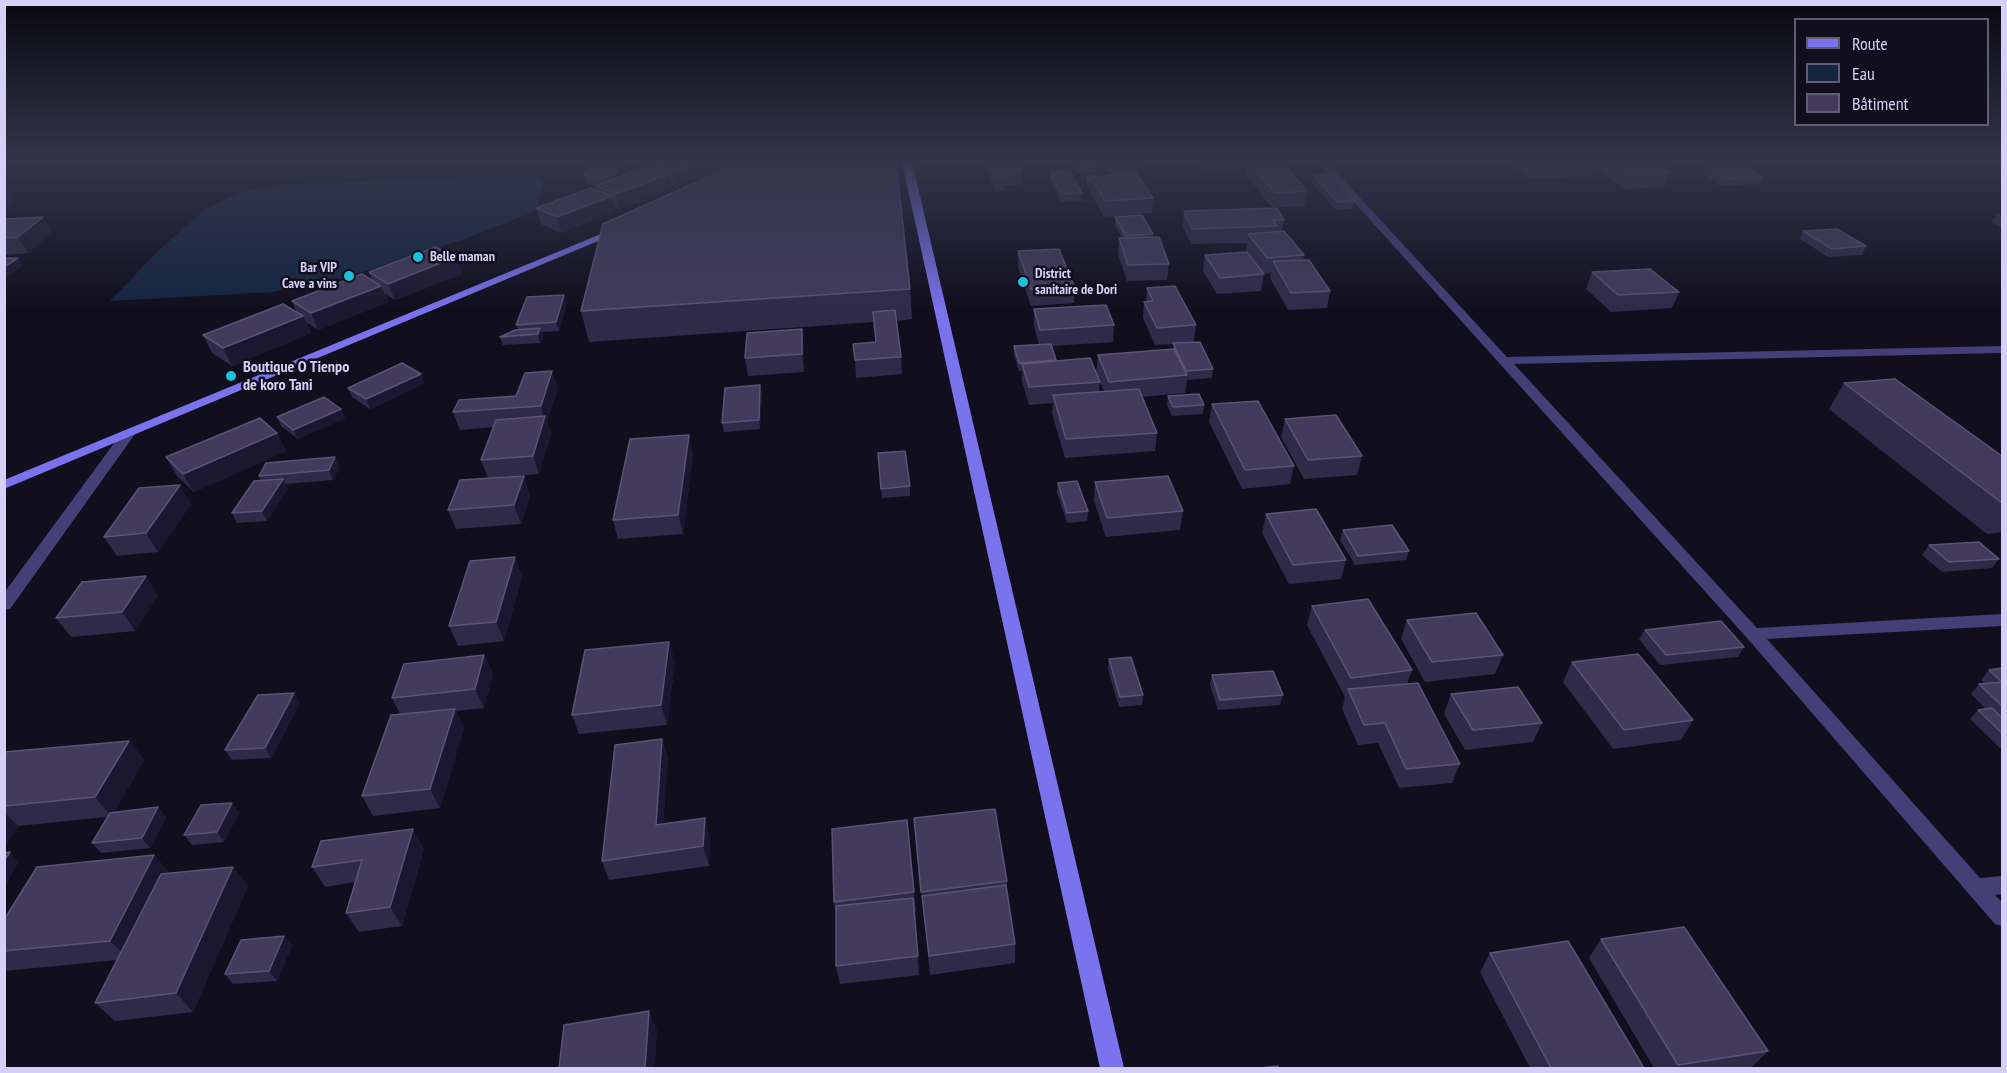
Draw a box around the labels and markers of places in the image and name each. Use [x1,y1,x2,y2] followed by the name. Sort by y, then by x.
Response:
[430,249,495,265] place label: Belle maman
[411,250,425,264] marker: Belle maman
[282,260,337,292] place label: Bar VIP Cave a vins
[1035,266,1117,298] place label: District sanitaire de Dori
[342,269,356,283] marker: Bar VIP Cave a vins
[1016,275,1030,289] marker: District sanitaire de Dori
[243,357,349,395] place label: Boutique O Tienpo de koro Tani
[224,369,238,383] marker: Boutique O Tienpo de koro Tani

